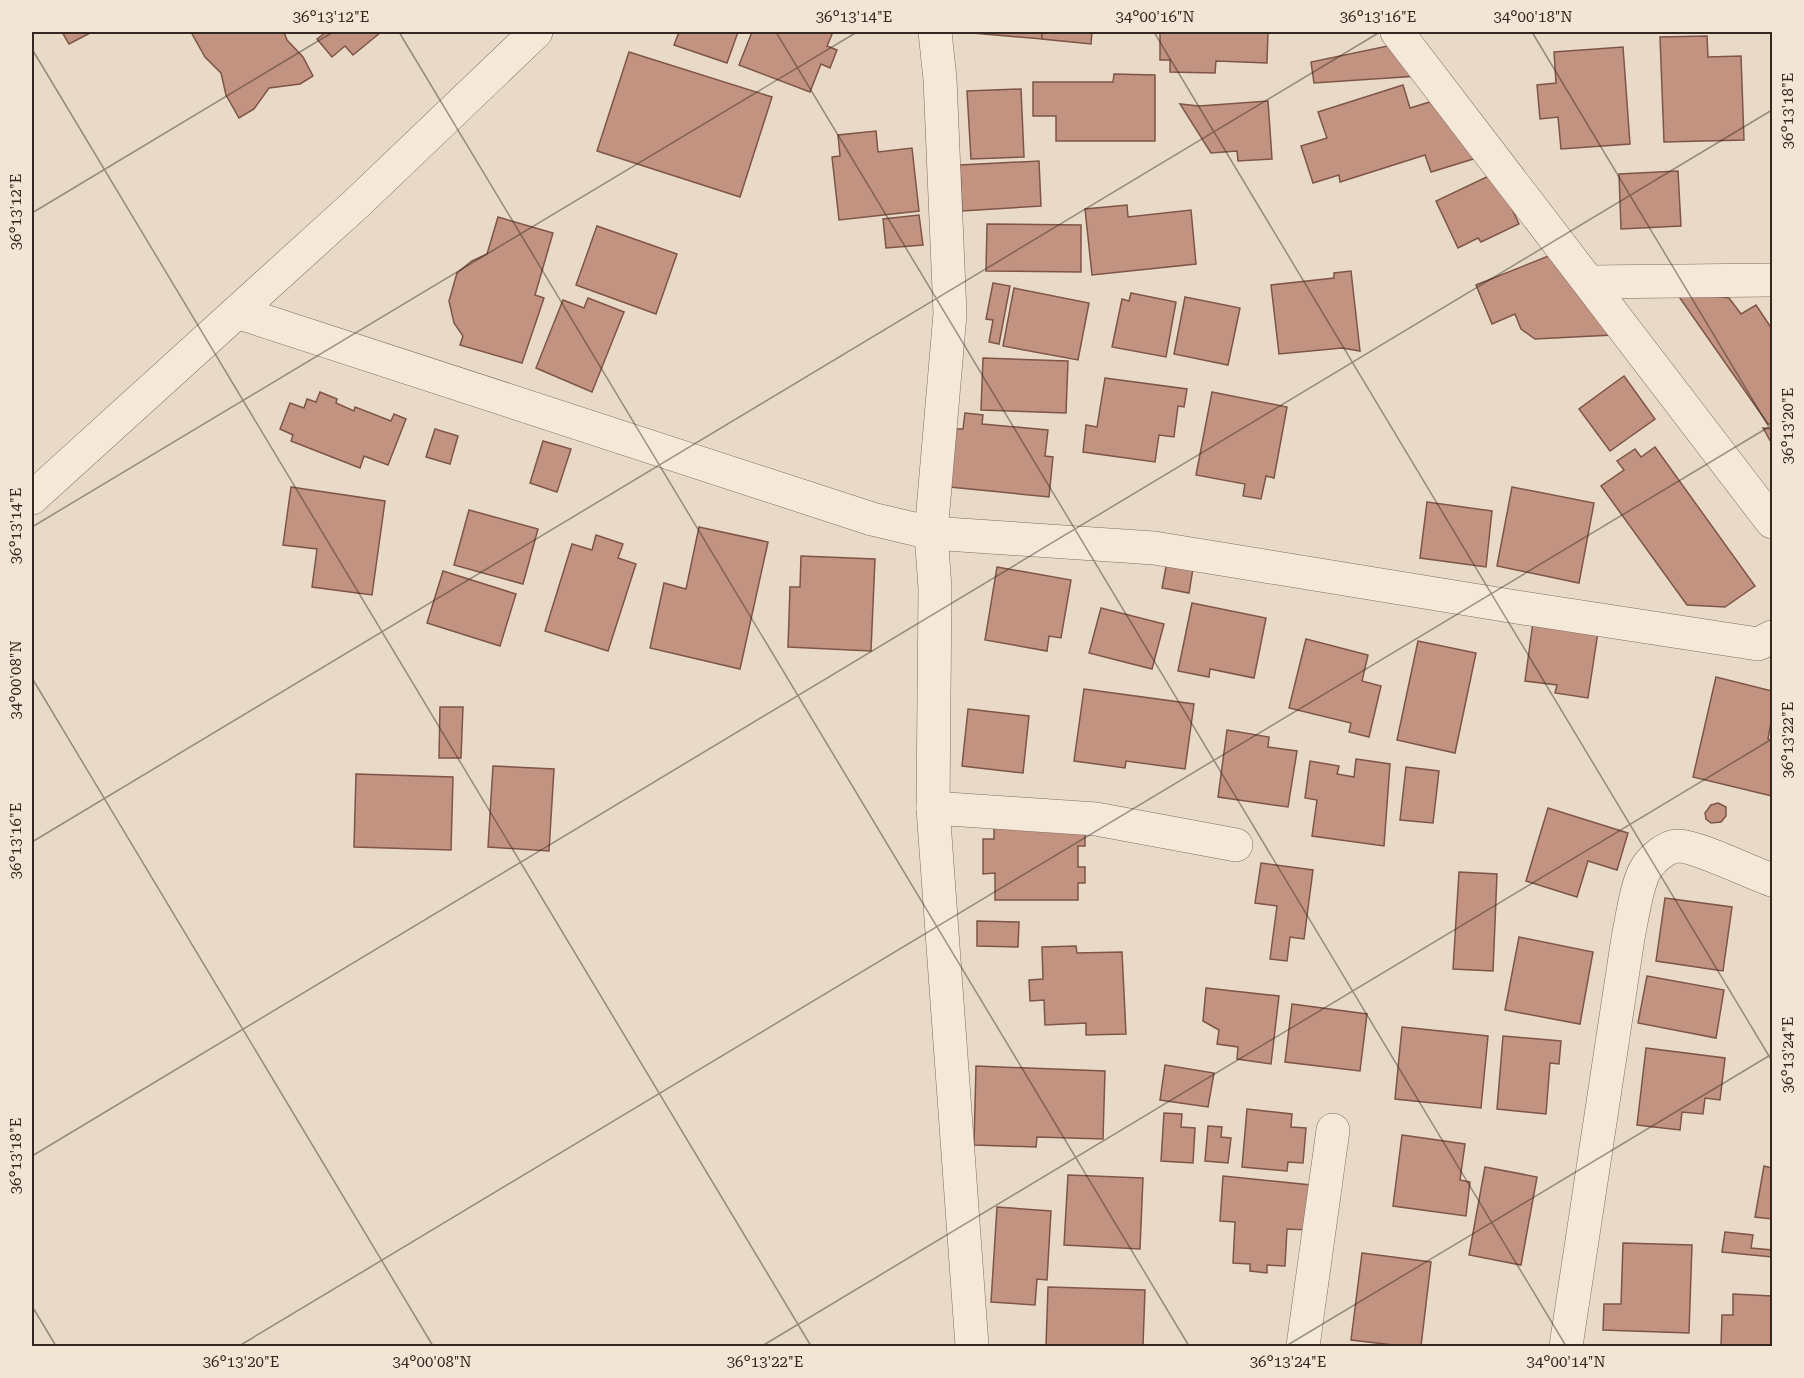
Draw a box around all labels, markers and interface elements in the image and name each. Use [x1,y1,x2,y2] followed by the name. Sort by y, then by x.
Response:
[293,8,369,26] text: 36°13'12"E
[816,8,892,26] text: 36°13'14"E
[1115,8,1195,26] text: 34°00'16"N
[1340,8,1416,26] text: 36°13'16"E
[1493,8,1573,26] text: 34°00'18"N
[1779,73,1797,149] text: 36°13'18"E
[7,174,25,250] text: 36°13'12"E
[1779,388,1797,464] text: 36°13'20"E
[7,488,25,564] text: 36°13'14"E
[7,640,25,720] text: 34°00'08"N
[1779,702,1797,778] text: 36°13'22"E
[7,803,25,879] text: 36°13'16"E
[1779,1017,1797,1093] text: 36°13'24"E
[7,1118,25,1194] text: 36°13'18"E
[203,1353,279,1371] text: 36°13'20"E
[392,1353,472,1371] text: 34°00'08"N
[727,1353,803,1371] text: 36°13'22"E
[1250,1353,1326,1371] text: 36°13'24"E
[1526,1353,1606,1371] text: 34°00'14"N

